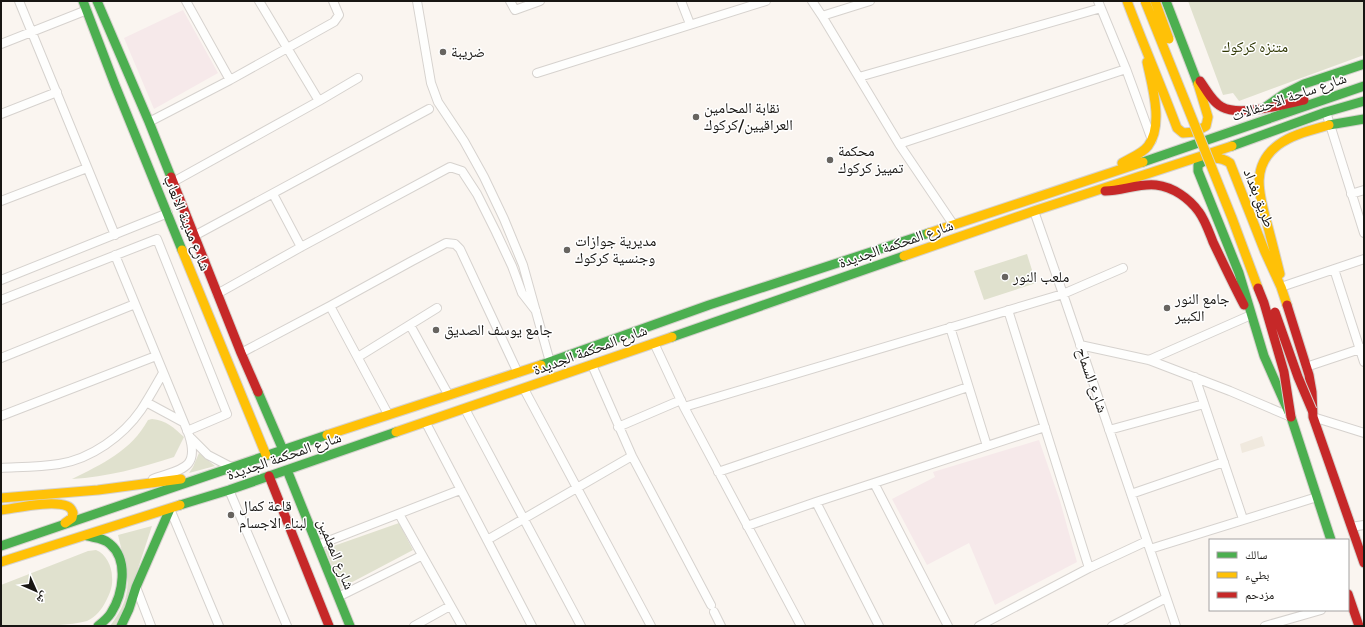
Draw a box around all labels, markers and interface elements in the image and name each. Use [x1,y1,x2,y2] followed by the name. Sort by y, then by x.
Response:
[1222,38,1288,56] park label: متنزه كركوك
[451,43,485,61] place label: ضريبة
[438,47,448,57] marker: ضريبة
[1229,69,1349,126] street label: شارع ساحة الاحتفالات
[704,99,793,135] place label: نقابة المحامين العراقيين/كركوك
[691,112,701,122] marker: نقابة المحامين العراقيين/كركوك
[838,142,904,177] place label: محكمة تمييز كركوك
[825,155,835,165] marker: محكمة تمييز كركوك
[1239,166,1278,230] street label: طريق بغداد
[159,173,214,274] street label: شارع مدينة الالعاب
[836,216,956,273] street label: شارع المحكمة الجديدة
[575,232,657,267] place label: مديرية جوازات وجنسية كركوك
[562,245,572,255] marker: مديرية جوازات وجنسية كركوك
[1012,268,1069,286] place label: ملعب النور
[1000,272,1010,282] marker: ملعب النور
[1174,290,1230,325] place label: جامع النور الكبير
[1162,303,1172,313] marker: جامع النور الكبير
[444,321,553,340] place label: جامع يوسف الصديق
[530,321,650,380] street label: شارع المحكمة الجديدة
[431,325,441,335] marker: جامع يوسف الصديق
[1071,345,1112,416] street label: شارع السماح
[224,428,344,485] street label: شارع المحكمة الجديدة
[239,497,307,533] place label: قاعة كمال لبناء الاجسام
[226,510,236,520] marker: قاعة كمال لبناء الاجسام
[313,516,358,593] street label: شارع المعلمين
[1209,539,1349,611] legend
[1245,548,1267,563] text: سالك
[1245,568,1269,585] text: بطيء
[16,571,56,611] north arrow
[33,588,51,607] text: ش
[1245,588,1274,603] text: مزدحم

